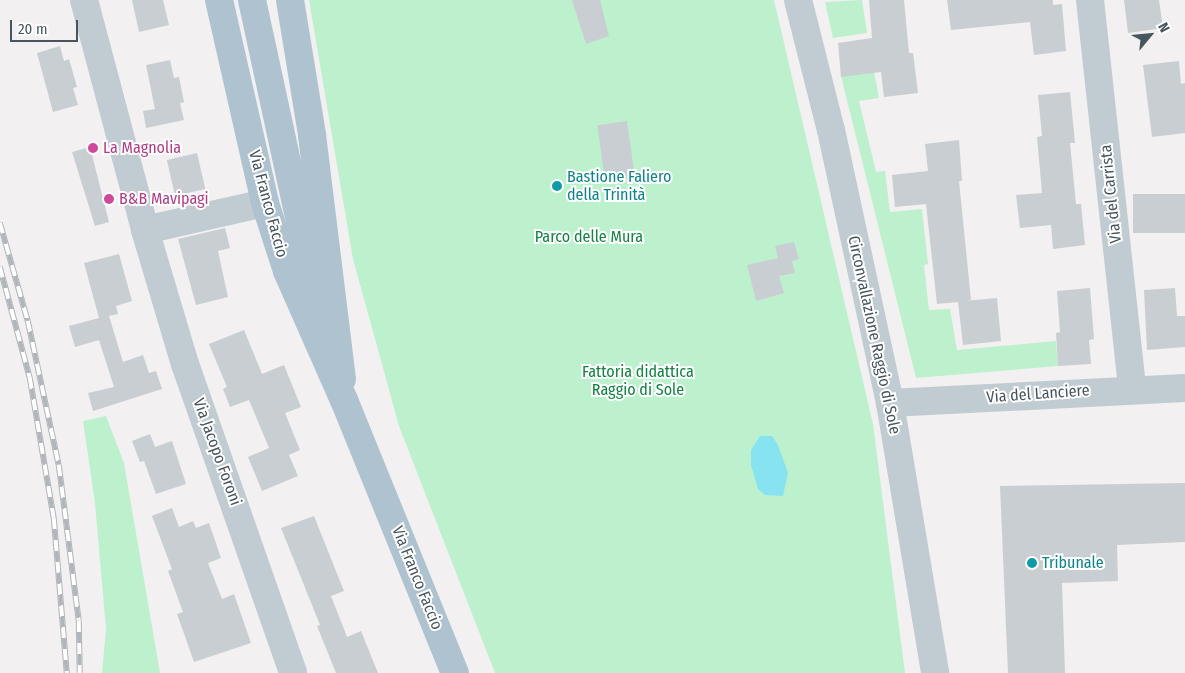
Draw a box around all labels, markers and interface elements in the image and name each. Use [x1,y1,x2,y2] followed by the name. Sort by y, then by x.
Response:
[12,10,80,42] scale bar
[1125,10,1175,60] north arrow
[18,20,48,38] text: 20 m
[1154,20,1173,35] text: N
[103,138,181,158] place label: La Magnolia
[87,142,99,154] marker: La Magnolia
[1096,144,1126,244] street label: Via del Carrista
[244,148,292,260] street label: Via Franco Faccio
[567,167,672,205] place label: Bastione Faliero della Trinità
[551,180,563,192] marker: Bastione Faliero della Trinità
[119,189,209,209] place label: B&B Mavipagi
[103,193,115,205] marker: B&B Mavipagi
[535,227,643,247] park label: Parco delle Mura
[844,234,904,436] street label: Circonvallazione Raggio di Sole
[582,362,694,400] park label: Fattoria didattica Raggio di Sole
[986,381,1090,407] street label: Via del Lanciere
[189,396,245,508] street label: Via Jacopo Foroni
[387,523,447,633] street label: Via Franco Faccio
[1042,553,1104,573] place label: Tribunale
[1026,557,1038,569] marker: Tribunale

